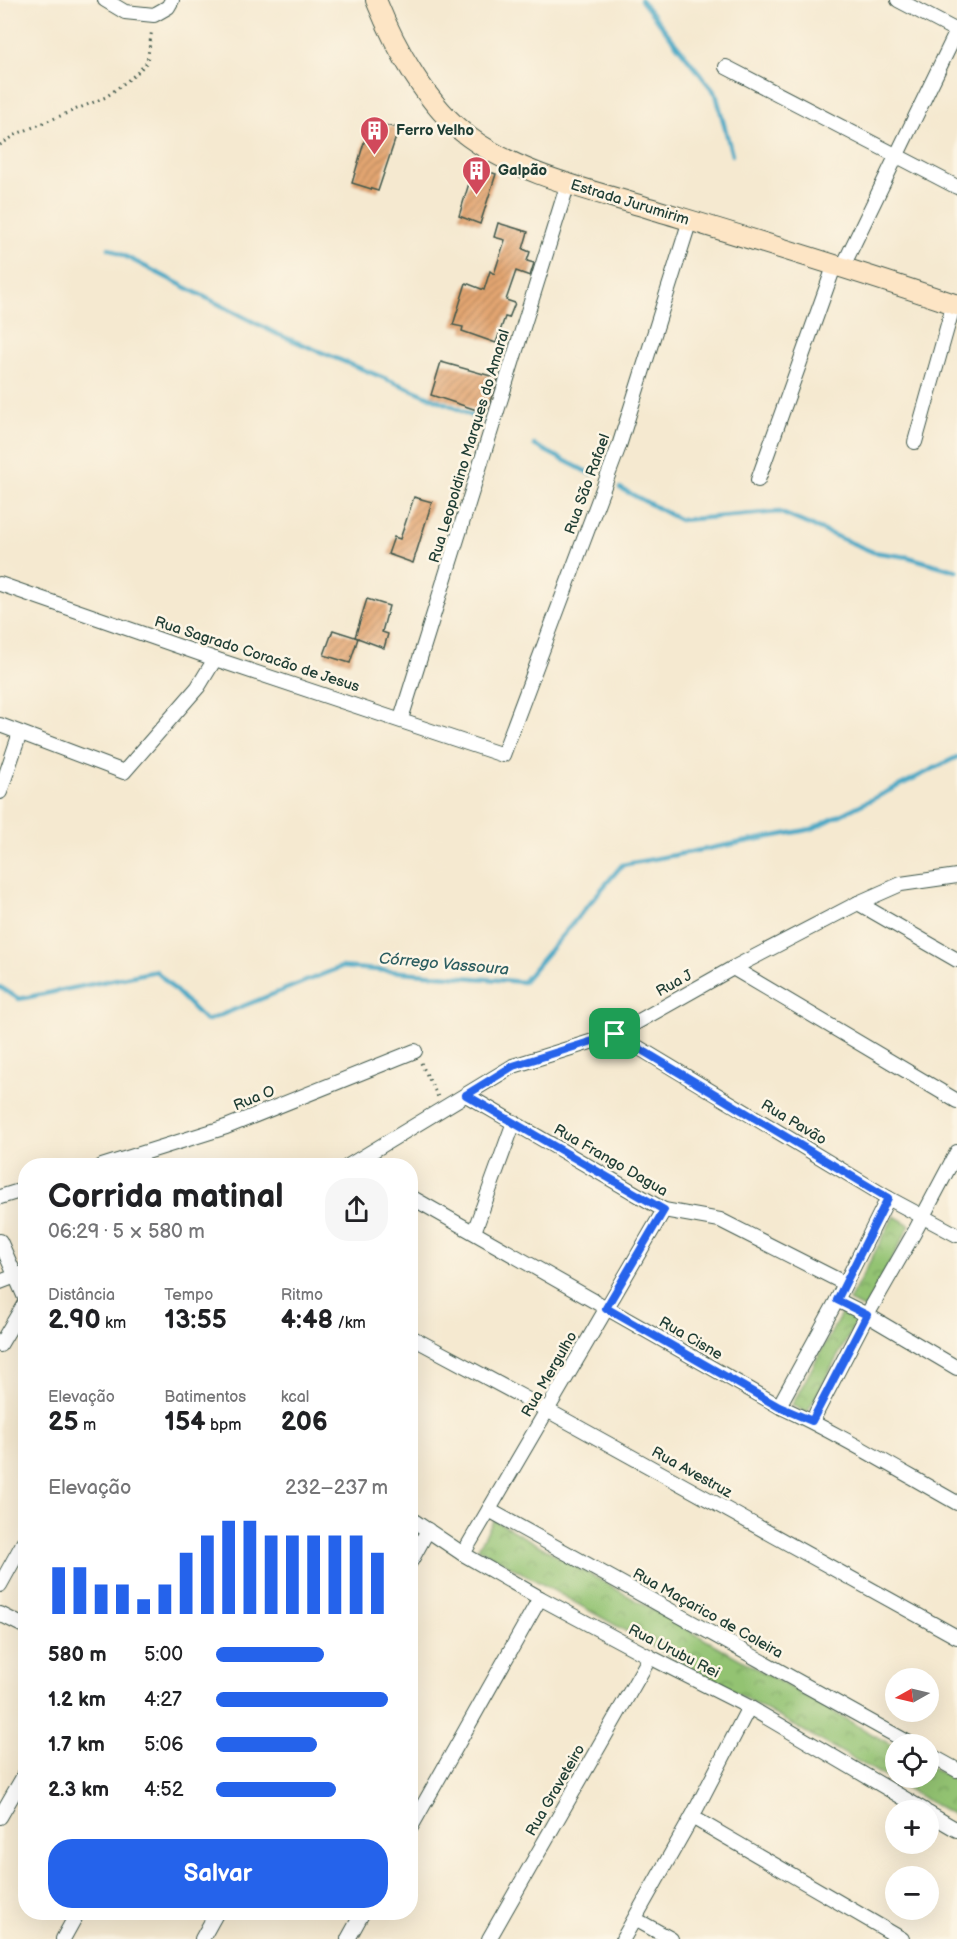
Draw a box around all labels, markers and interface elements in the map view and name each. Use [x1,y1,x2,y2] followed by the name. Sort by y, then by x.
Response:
[359,114,391,156] building icon: Ferro Velho
[396,121,474,140] place label: Ferro Velho
[461,154,493,196] building icon: Galpão
[498,161,548,180] place label: Galpão
[568,175,691,230] street label: Estrada Jurumirim
[425,327,514,565] street label: Rua Leopoldino Marques do Amaral
[561,431,614,537] street label: Rua São Rafael
[152,612,362,697] street label: Rua Sagrado Coracão de Jesus
[378,949,510,980] water label: Córrego Vassoura
[653,965,697,1001] street label: Rua J
[589,1008,640,1059] pin
[598,1017,631,1050] icon: arrive
[231,1082,278,1115] street label: Rua O
[758,1095,830,1149] street label: Rua Pavão
[550,1120,671,1201] street label: Rua Frango Dagua
[48,1177,284,1217] text: Corrida matinal
[325,1178,388,1241] button: share
[48,1220,205,1244] text: 06:29 · 5 × 580 m
[48,1286,115,1305] text: Distância
[164,1286,213,1305] text: Tempo
[281,1286,323,1305] text: Ritmo
[48,1305,101,1336] text: 2.90
[164,1305,227,1336] text: 13:55
[281,1305,333,1336] text: 4:48
[655,1313,726,1364] street label: Rua Cisne
[101,1314,126,1333] text: km
[333,1314,366,1333] text: /km
[517,1328,582,1420] street label: Rua Mergulho
[48,1388,115,1407] text: Elevação
[164,1388,246,1407] text: Batimentos
[281,1388,309,1407] text: kcal
[48,1407,79,1438] text: 25
[164,1407,206,1438] text: 154
[281,1407,328,1438] text: 206
[79,1416,96,1435] text: m
[206,1416,241,1435] text: bpm
[648,1442,736,1503] street label: Rua Avestruz
[48,1476,131,1500] text: Elevação
[285,1476,388,1500] text: 232–237 m
[629,1564,786,1663] street label: Rua Maçarico de Coleira
[625,1620,723,1683] street label: Rua Urubu Rei
[48,1643,106,1667] text: 580 m
[144,1643,183,1667] text: 5:00
[885,1668,939,1722] north arrow
[885,1668,939,1920] map controls
[48,1688,106,1712] text: 1.2 km
[144,1688,182,1712] text: 4:27
[48,1733,105,1757] text: 1.7 km
[144,1733,183,1757] text: 5:06
[885,1734,939,1788] button: locate
[522,1741,589,1839] street label: Rua Graveteiro
[48,1778,109,1802] text: 2.3 km
[144,1778,184,1802] text: 4:52
[885,1800,939,1854] button: +
[48,1839,388,1908] button: Salvar
[885,1866,939,1920] button: −

